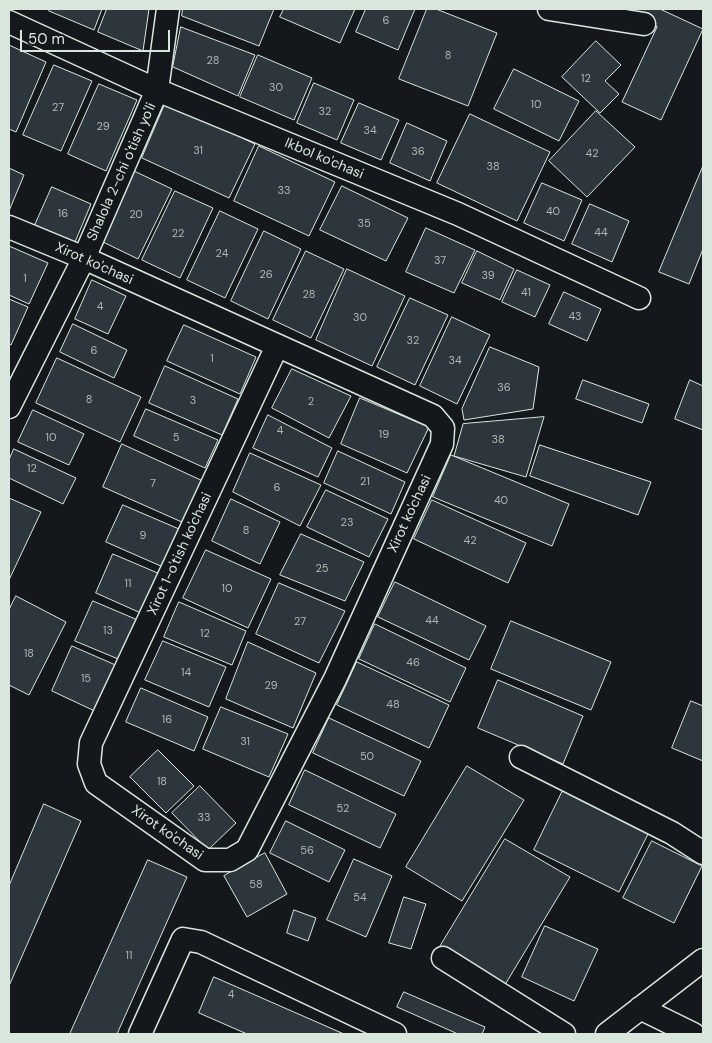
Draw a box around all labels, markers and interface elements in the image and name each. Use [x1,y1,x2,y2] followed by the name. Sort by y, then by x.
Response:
[383,14,389,28] house number: 6
[22,20,172,52] scale bar
[28,29,65,49] text: 50 m
[445,49,451,63] house number: 8
[207,54,219,68] house number: 28
[581,72,591,86] house number: 12
[269,81,283,95] house number: 30
[531,98,541,112] house number: 10
[84,100,160,244] street label: Shalola 2-chi o'tish yo'li
[52,101,64,115] house number: 27
[319,105,331,119] house number: 32
[96,120,110,134] house number: 29
[363,124,377,138] house number: 34
[282,135,366,183] street label: Ikbol ko'chasi
[193,144,203,158] house number: 31
[411,145,425,159] house number: 36
[585,147,599,161] house number: 42
[486,160,500,174] house number: 38
[277,184,291,198] house number: 33
[546,205,560,219] house number: 40
[58,207,68,221] house number: 16
[129,208,143,222] house number: 20
[357,217,371,231] house number: 35
[594,226,608,240] house number: 44
[172,227,184,241] house number: 22
[52,239,136,289] street label: Xirot ko'chasi
[216,247,228,261] house number: 24
[434,254,446,268] house number: 37
[259,268,273,282] house number: 26
[481,269,495,283] house number: 39
[23,272,27,286] house number: 1
[521,286,531,300] house number: 41
[303,288,315,302] house number: 28
[97,300,103,314] house number: 4
[568,310,582,324] house number: 43
[353,311,367,325] house number: 30
[407,334,419,348] house number: 32
[91,344,97,358] house number: 6
[210,352,214,366] house number: 1
[448,354,462,368] house number: 34
[497,381,511,395] house number: 36
[86,393,92,407] house number: 8
[190,394,196,408] house number: 3
[308,395,314,409] house number: 2
[277,424,283,438] house number: 4
[379,428,389,442] house number: 19
[46,431,56,445] house number: 10
[173,431,179,445] house number: 5
[491,433,505,447] house number: 38
[27,462,37,476] house number: 12
[385,472,435,556] street label: Xirot ko'chasi
[360,475,370,489] house number: 21
[150,477,156,491] house number: 7
[274,481,280,495] house number: 6
[144,490,216,618] street label: Xirot 1-o'tish ko'chasi
[494,494,508,508] house number: 40
[341,516,353,530] house number: 23
[243,524,249,538] house number: 8
[140,529,146,543] house number: 9
[463,534,477,548] house number: 42
[315,562,329,576] house number: 25
[125,577,131,591] house number: 11
[222,582,232,596] house number: 10
[425,614,439,628] house number: 44
[294,615,306,629] house number: 27
[103,624,113,638] house number: 13
[200,627,210,641] house number: 12
[24,647,34,661] house number: 18
[406,656,420,670] house number: 46
[181,666,191,680] house number: 14
[81,672,91,686] house number: 15
[264,679,278,693] house number: 29
[386,698,400,712] house number: 48
[162,713,172,727] house number: 16
[240,735,250,749] house number: 31
[360,750,374,764] house number: 50
[157,775,167,789] house number: 18
[128,802,206,864] street label: Xirot ko'chasi
[337,802,349,816] house number: 52
[197,811,211,825] house number: 33
[300,844,314,858] house number: 56
[249,878,263,892] house number: 58
[353,891,367,905] house number: 54
[126,949,132,963] house number: 11
[228,988,234,1002] house number: 4

